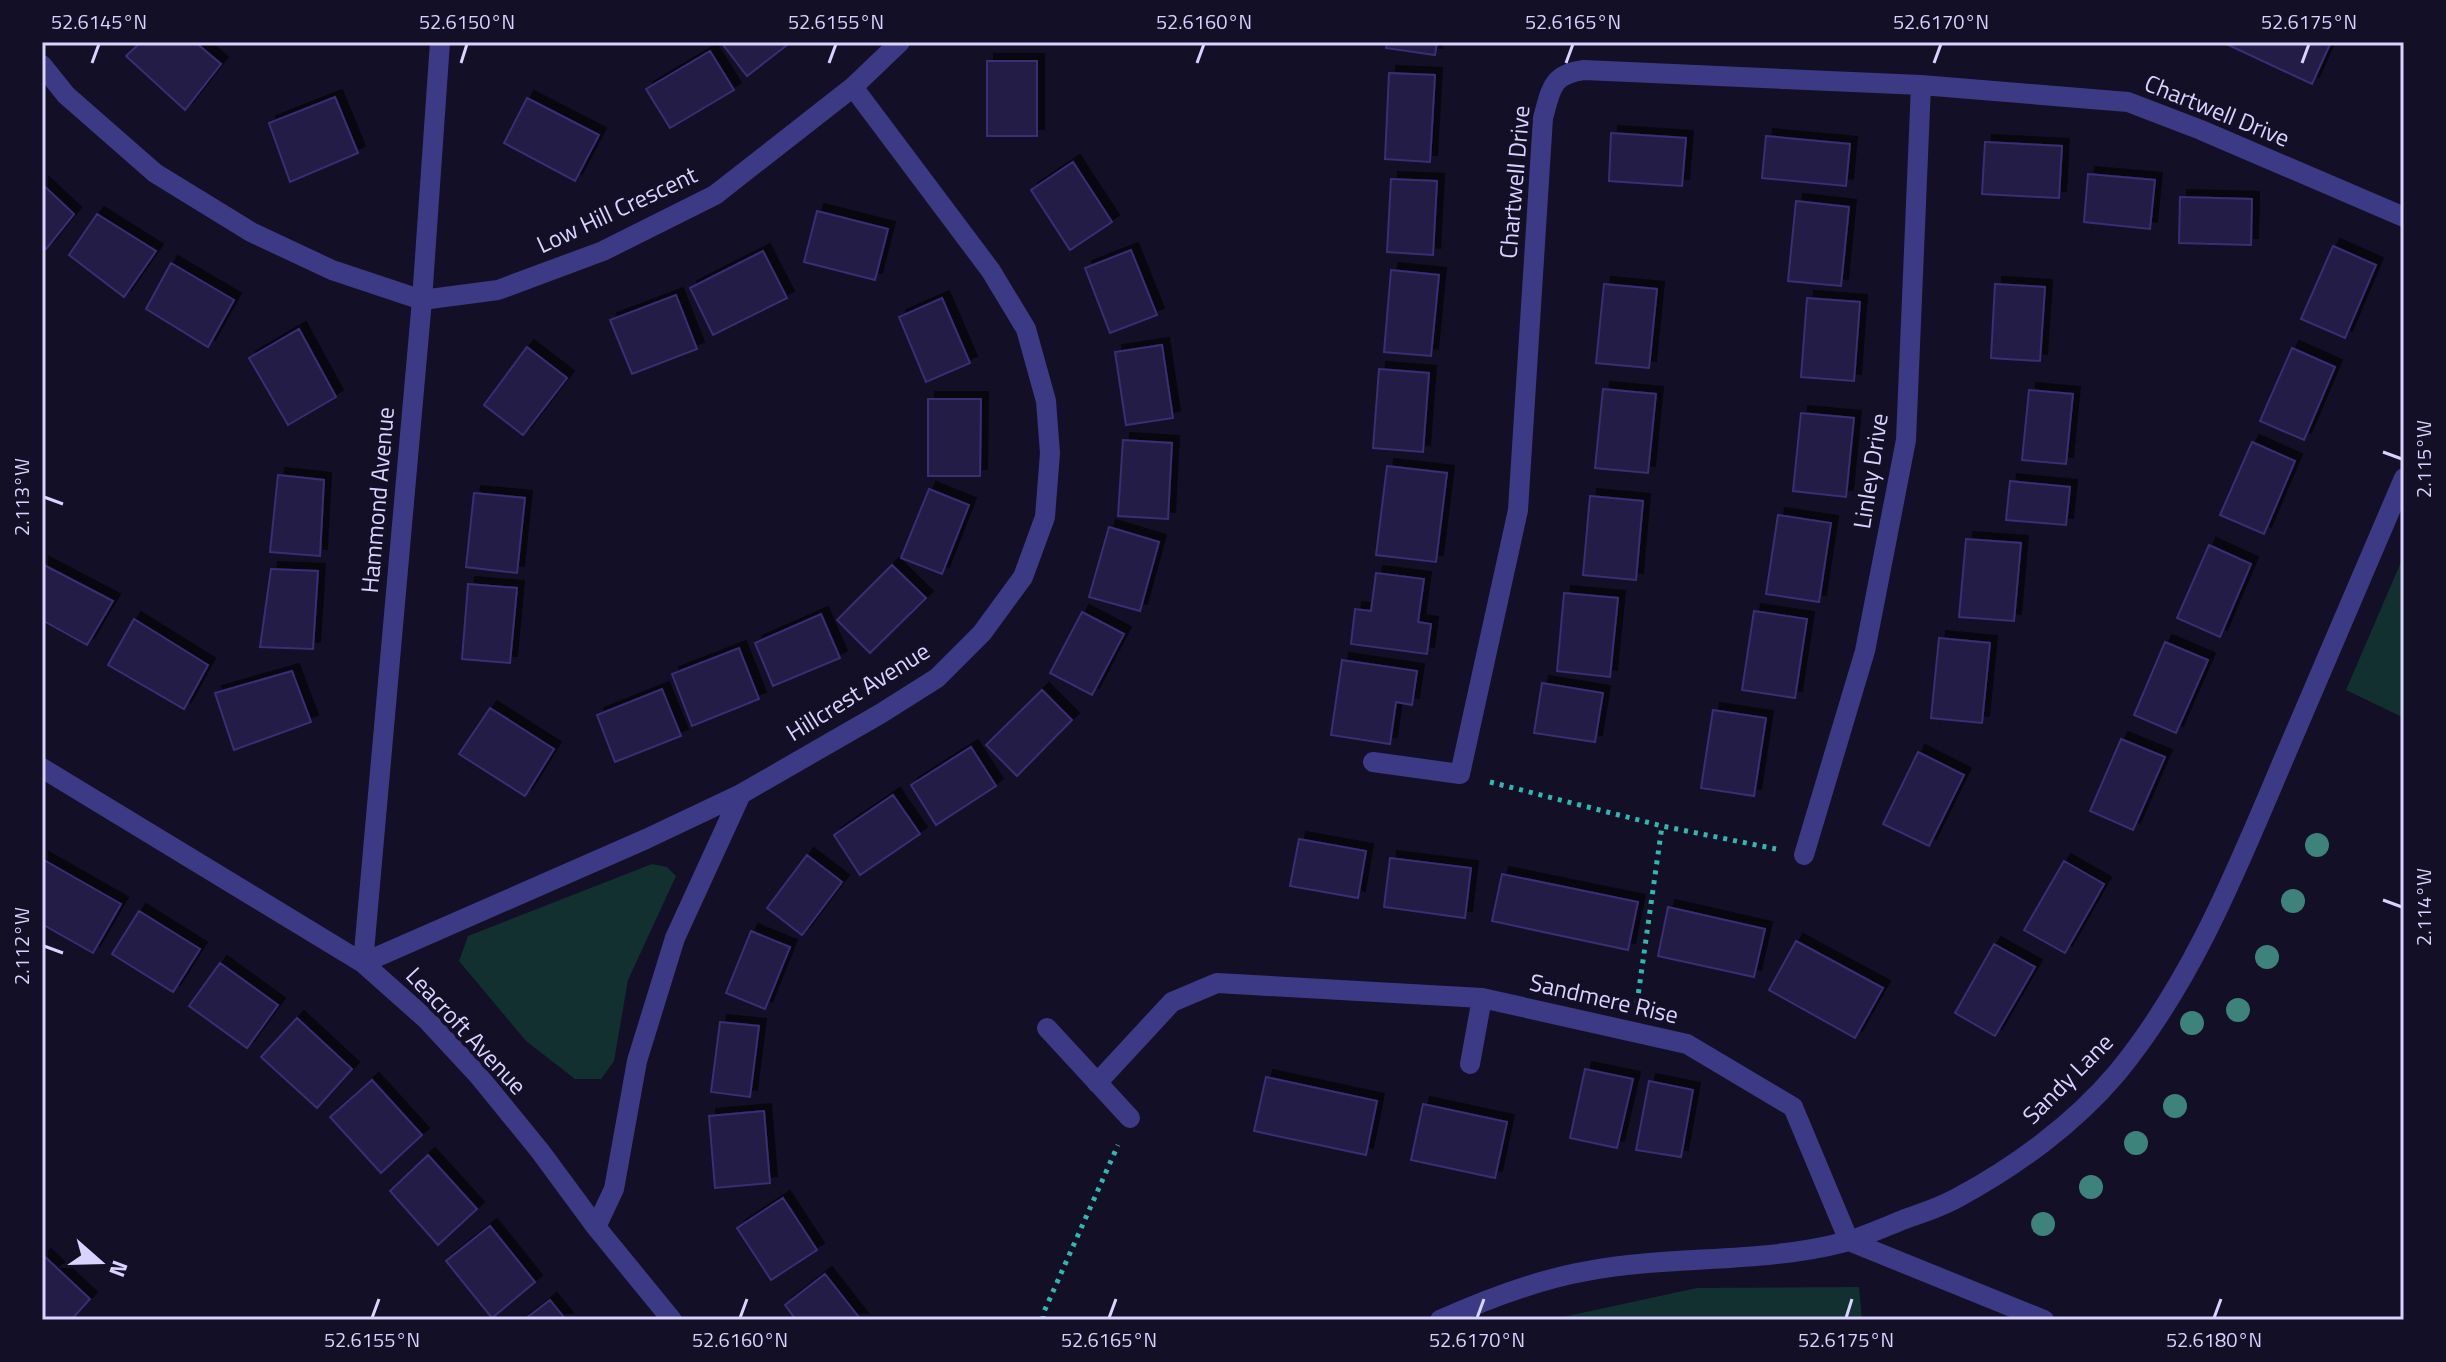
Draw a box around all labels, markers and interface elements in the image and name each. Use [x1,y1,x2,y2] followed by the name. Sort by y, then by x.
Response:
[51,6,147,37] text: 52.6145°N
[419,6,515,37] text: 52.6150°N
[788,6,884,37] text: 52.6155°N
[1156,6,1252,37] text: 52.6160°N
[1525,6,1621,37] text: 52.6165°N
[1893,6,1989,37] text: 52.6170°N
[2261,6,2357,37] text: 52.6175°N
[2139,65,2295,156] street label: Chartwell Drive
[1489,104,1539,260] street label: Chartwell Drive
[530,156,703,262] street label: Low Hill Crescent
[351,405,403,595] street label: Hammond Avenue
[1843,411,1897,531] street label: Linley Drive
[2408,420,2439,498] text: 2.115°W
[6,458,37,536] text: 2.113°W
[779,633,936,750] street label: Hillcrest Avenue
[2408,868,2439,946] text: 2.114°W
[6,907,37,985] text: 2.112°W
[398,958,536,1102] street label: Leacroft Avenue
[1526,963,1682,1033] street label: Sandmere Rise
[2014,1025,2121,1132] street label: Sandy Lane
[60,1222,140,1302] north arrow
[100,1256,137,1282] text: N
[324,1324,420,1355] text: 52.6155°N
[692,1324,788,1355] text: 52.6160°N
[1061,1324,1157,1355] text: 52.6165°N
[1429,1324,1525,1355] text: 52.6170°N
[1798,1324,1894,1355] text: 52.6175°N
[2166,1324,2262,1355] text: 52.6180°N

